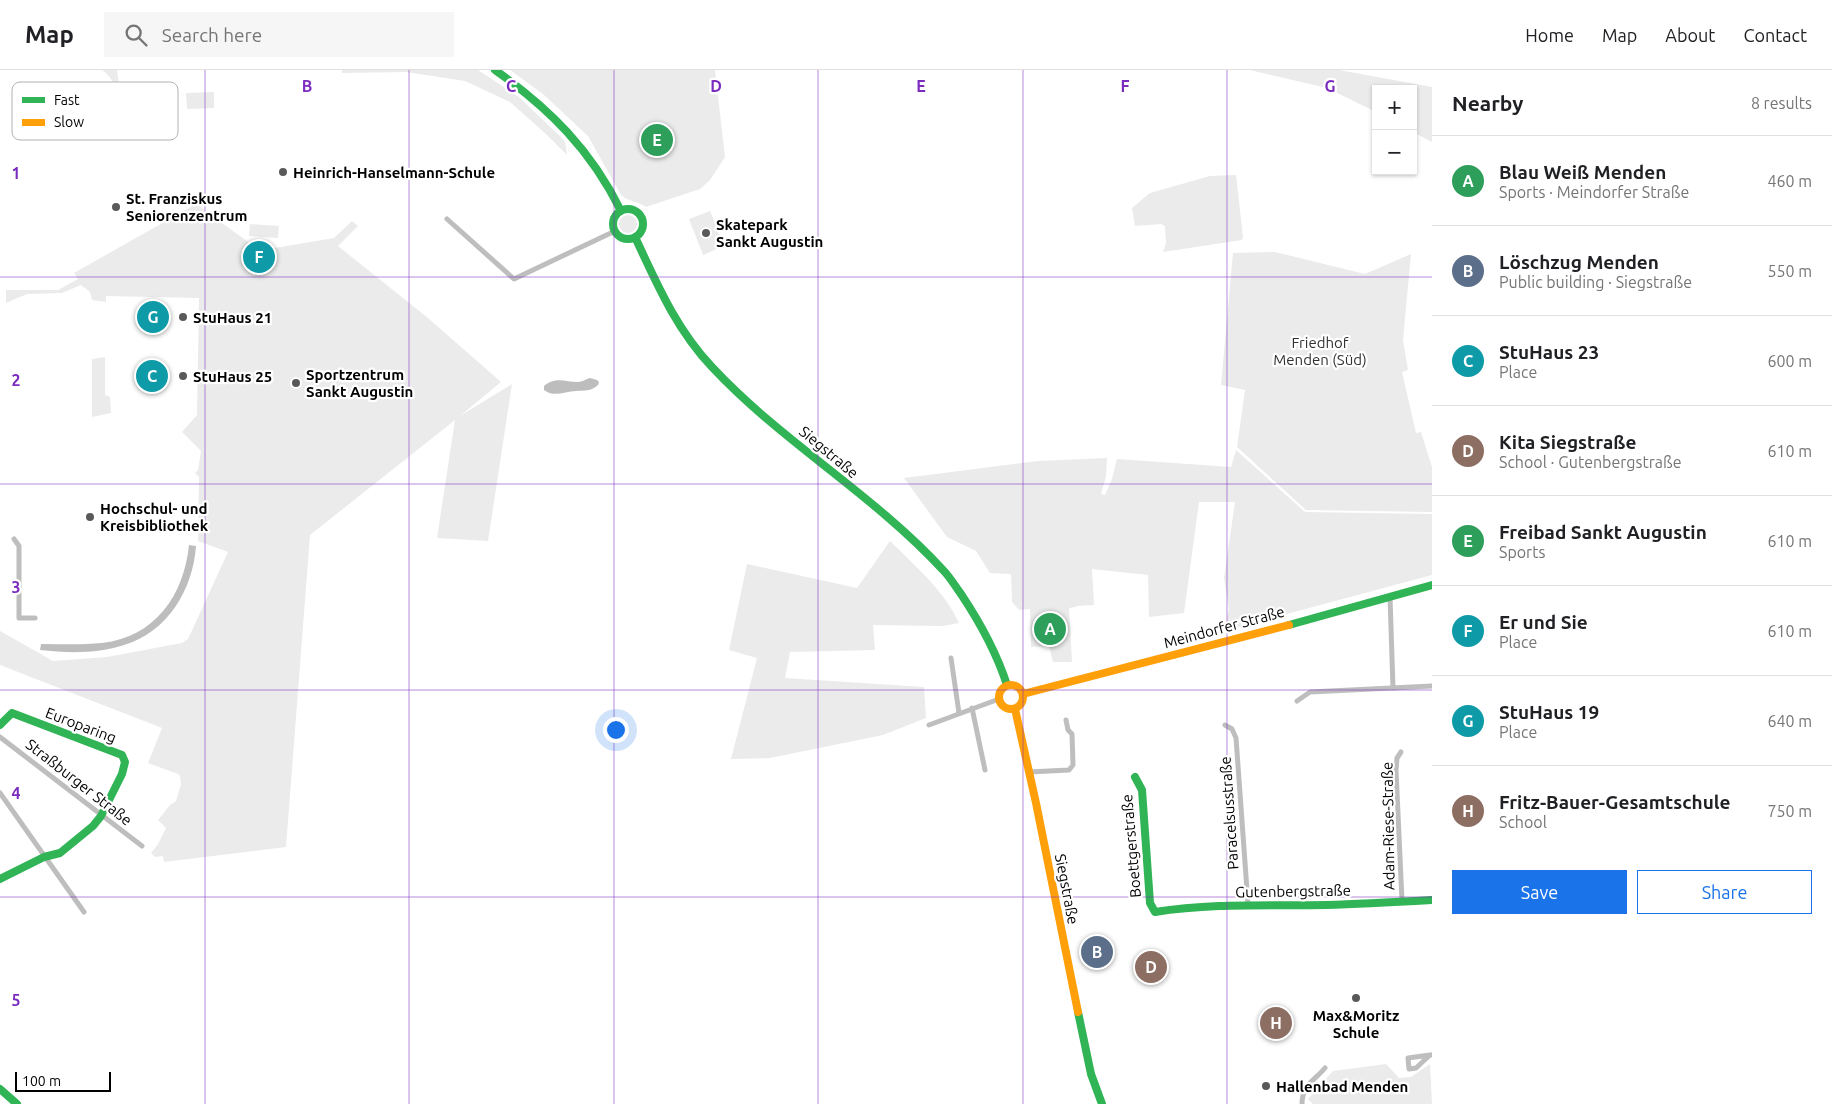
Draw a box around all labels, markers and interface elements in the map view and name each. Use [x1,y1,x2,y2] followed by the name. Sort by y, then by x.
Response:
[104,12,454,57] search box
[25,21,74,48] text: Map
[122,21,150,49] icon: search
[162,24,262,46] text: Search here
[1525,25,1574,45] text: Home
[1602,25,1637,45] text: Map
[1665,25,1715,45] text: About
[1743,25,1807,45] text: Contact
[302,77,312,95] text: B
[506,77,516,95] text: C
[710,77,722,95] text: D
[916,77,926,95] text: E
[1121,77,1130,95] text: F
[1324,77,1336,95] text: G
[12,82,178,140] legend
[1372,85,1417,175] map controls
[1372,85,1417,130] button: +
[1452,91,1523,115] text: Nearby
[54,92,80,108] text: Fast
[1751,94,1812,112] text: 8 results
[54,114,84,130] text: Slow
[641,121,673,159] pin: E
[1372,130,1417,175] button: −
[1499,161,1666,183] text: Blau Weiß Menden
[11,164,21,182] text: 1
[293,164,495,181] place label: Heinrich-Hanselmann-Schule
[277,166,289,178] marker: Heinrich-Hanselmann-Schule
[1462,172,1474,190] text: A
[1767,172,1812,190] text: 460 m
[1499,183,1689,201] text: Sports · Meindorfer Straße
[126,190,248,224] place label: St. Franziskus Seniorenzentrum
[110,201,122,213] marker: St. Franziskus Seniorenzentrum
[716,216,823,250] place label: Skatepark Sankt Augustin
[700,227,712,239] marker: Skatepark Sankt Augustin
[243,238,275,276] pin: F
[1499,251,1659,273] text: Löschzug Menden
[1463,262,1473,280] text: B
[1767,262,1812,280] text: 550 m
[1499,273,1692,291] text: Public building · Siegstraße
[137,298,169,336] pin: G
[193,309,272,326] place label: StuHaus 21
[177,311,189,323] marker: StuHaus 21
[1273,334,1367,368] park label: Friedhof Menden (Süd)
[1499,341,1599,363] text: StuHaus 23
[1463,352,1473,370] text: C
[1767,352,1812,370] text: 600 m
[136,357,168,395] pin: C
[1499,363,1537,381] text: Place
[306,366,413,400] place label: Sportzentrum Sankt Augustin
[193,368,272,385] place label: StuHaus 25
[177,370,189,382] marker: StuHaus 25
[11,371,21,389] text: 2
[290,377,302,389] marker: Sportzentrum Sankt Augustin
[796,422,862,482] street label: Siegstraße
[1499,431,1636,453] text: Kita Siegstraße
[1462,442,1474,460] text: D
[1767,442,1812,460] text: 610 m
[1499,453,1682,471] text: School · Gutenbergstraße
[100,500,209,534] place label: Hochschul- und Kreisbibliothek
[84,511,96,523] marker: Hochschul- und Kreisbibliothek
[1499,521,1707,543] text: Freibad Sankt Augustin
[1463,532,1473,550] text: E
[1767,532,1812,550] text: 610 m
[1499,543,1545,561] text: Sports
[11,578,21,596] text: 3
[1162,603,1286,651] street label: Meindorfer Straße
[1034,610,1066,648] pin: A
[1499,611,1588,633] text: Er und Sie
[1464,622,1473,640] text: F
[1767,622,1812,640] text: 610 m
[1499,633,1537,651] text: Place
[1499,701,1599,723] text: StuHaus 19
[43,704,119,746] street label: Europaring
[1462,712,1474,730] text: G
[1767,712,1812,730] text: 640 m
[603,717,629,743] your location
[1499,723,1537,741] text: Place
[23,735,135,829] street label: Straßburger Straße
[1217,756,1241,870] street label: Paracelsusstraße
[1378,762,1398,890] street label: Adam-Riese-Straße
[11,784,21,802] text: 4
[1499,791,1731,813] text: Fritz-Bauer-Gesamtschule
[1118,793,1144,899] street label: Boettgerstraße
[1462,802,1474,820] text: H
[1767,802,1812,820] text: 750 m
[1499,813,1547,831] text: School
[1052,852,1082,926] street label: Siegstraße
[1452,870,1627,914] button: Save
[1637,870,1812,914] button: Share
[1235,881,1351,901] street label: Gutenbergstraße
[1081,933,1113,971] pin: B
[1135,948,1167,986] pin: D
[11,991,21,1009] text: 5
[1350,992,1362,1004] marker: Max&Moritz Schule
[1260,1004,1292,1042] pin: H
[1313,1007,1399,1041] place label: Max&Moritz Schule
[15,1069,111,1092] scale bar
[22,1073,61,1089] text: 100 m
[1276,1078,1408,1095] place label: Hallenbad Menden
[1260,1080,1272,1092] marker: Hallenbad Menden

